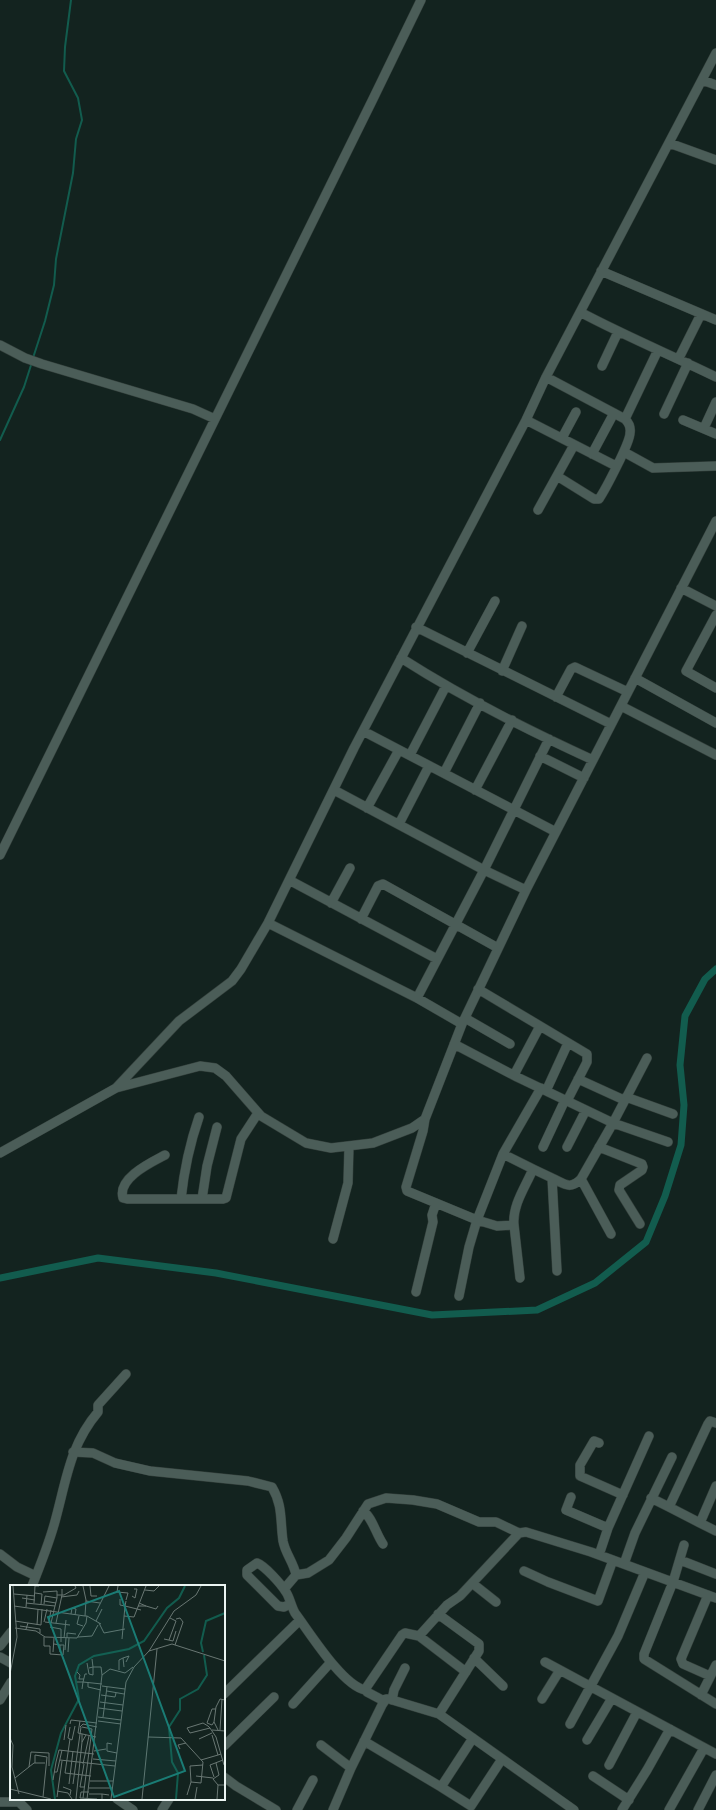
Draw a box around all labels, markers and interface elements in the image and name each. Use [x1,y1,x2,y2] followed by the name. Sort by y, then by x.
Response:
[10,1585,225,1800] inset map

